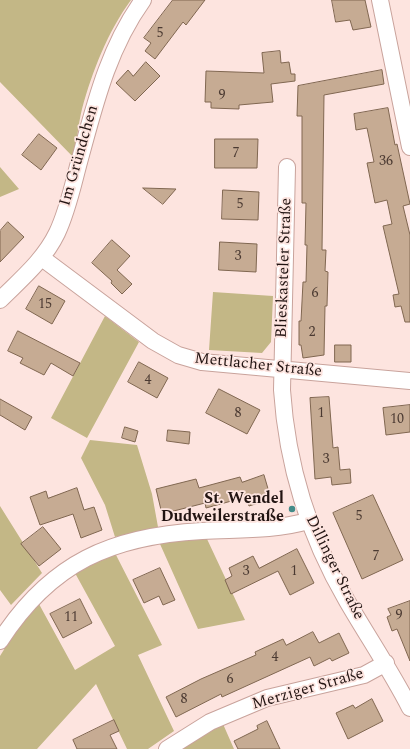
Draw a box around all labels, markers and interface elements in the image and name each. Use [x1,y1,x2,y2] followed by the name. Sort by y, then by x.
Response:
[157,26,163,42] house number: 5
[219,88,225,104] house number: 9
[56,103,104,209] street label: Im Gründchen
[233,146,239,162] house number: 7
[379,154,393,170] house number: 36
[237,197,243,213] house number: 5
[273,197,297,339] street label: Blieskasteler Straße
[235,249,241,265] house number: 3
[312,286,318,302] house number: 6
[38,297,52,313] house number: 15
[309,325,315,341] house number: 2
[193,350,323,382] street label: Mettlacher Straße
[145,373,151,389] house number: 4
[235,406,241,422] house number: 8
[318,406,324,422] house number: 1
[390,412,404,428] house number: 10
[323,452,329,468] house number: 3
[161,490,284,528] place label: St. Wendel Dudweilerstraße
[287,504,297,514] marker: St. Wendel Dudweilerstraße
[356,509,362,525] house number: 5
[300,513,368,623] street label: Dillinger Straße
[373,549,379,565] house number: 7
[243,564,249,580] house number: 3
[291,564,297,580] house number: 1
[396,608,402,624] house number: 9
[64,610,78,626] house number: 11
[272,650,278,666] house number: 4
[250,665,366,715] street label: Merziger Straße
[227,672,233,688] house number: 6
[181,692,187,708] house number: 8

